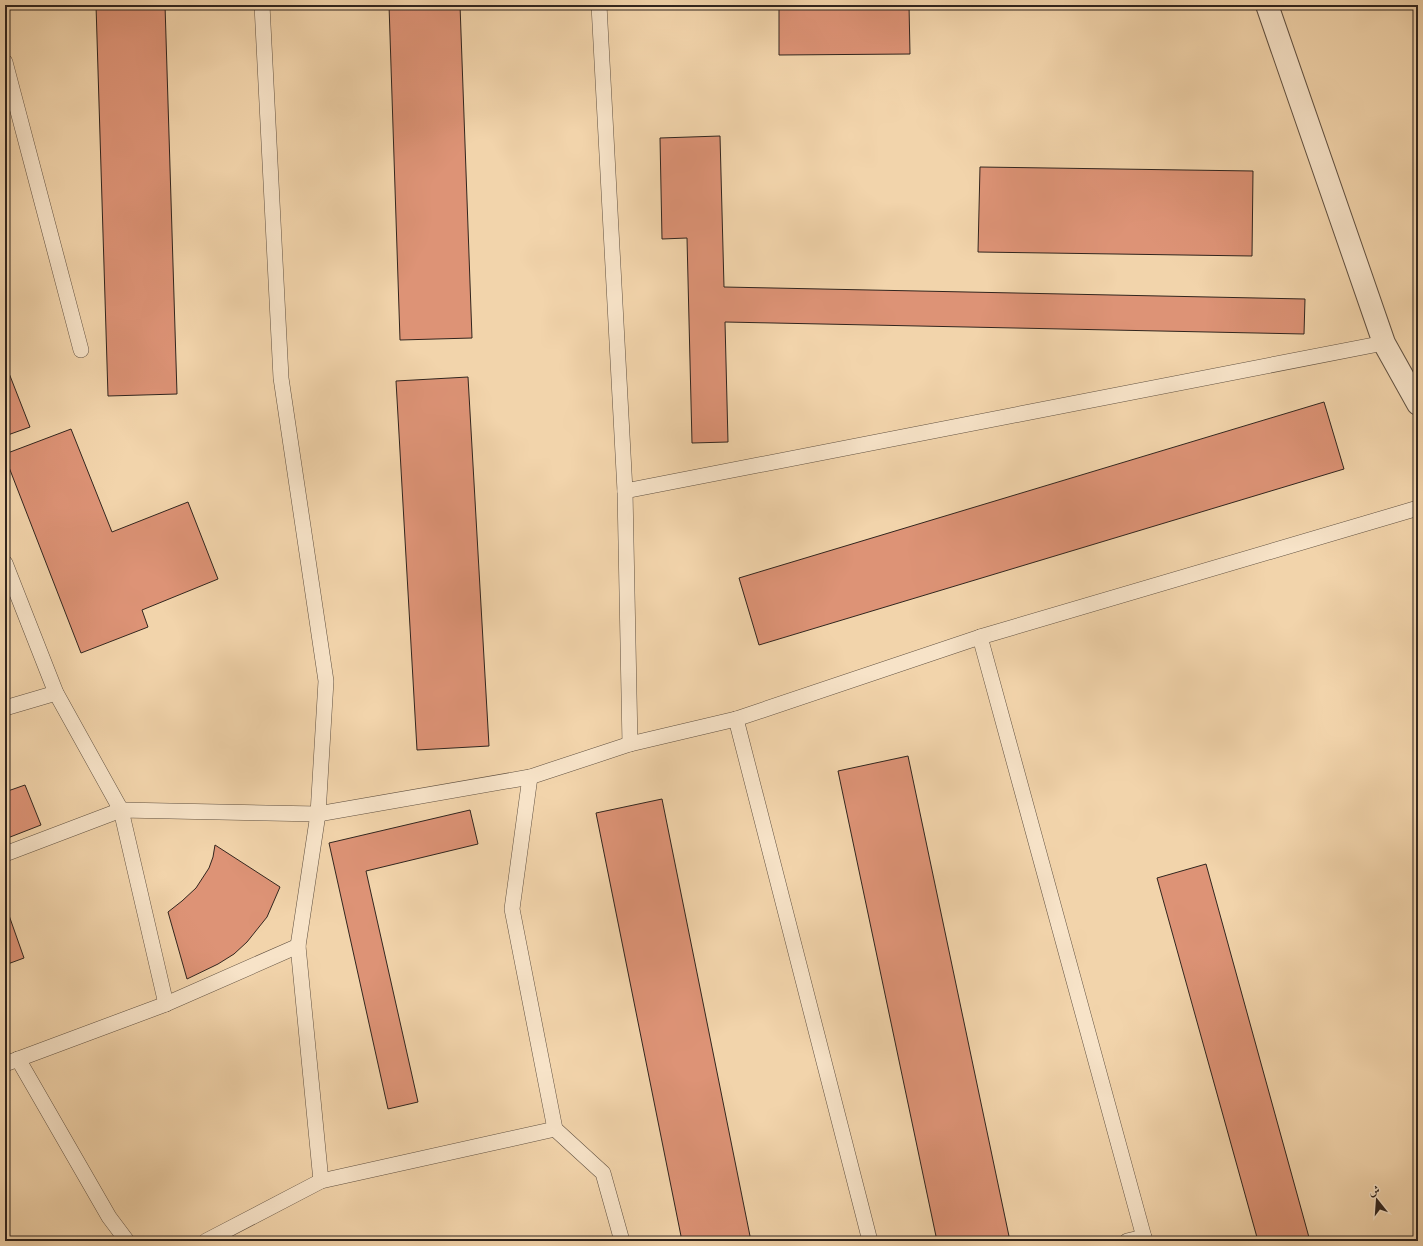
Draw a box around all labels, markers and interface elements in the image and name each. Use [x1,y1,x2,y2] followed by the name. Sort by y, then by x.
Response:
[1357,1180,1397,1220] north arrow
[1367,1182,1381,1199] text: ش

